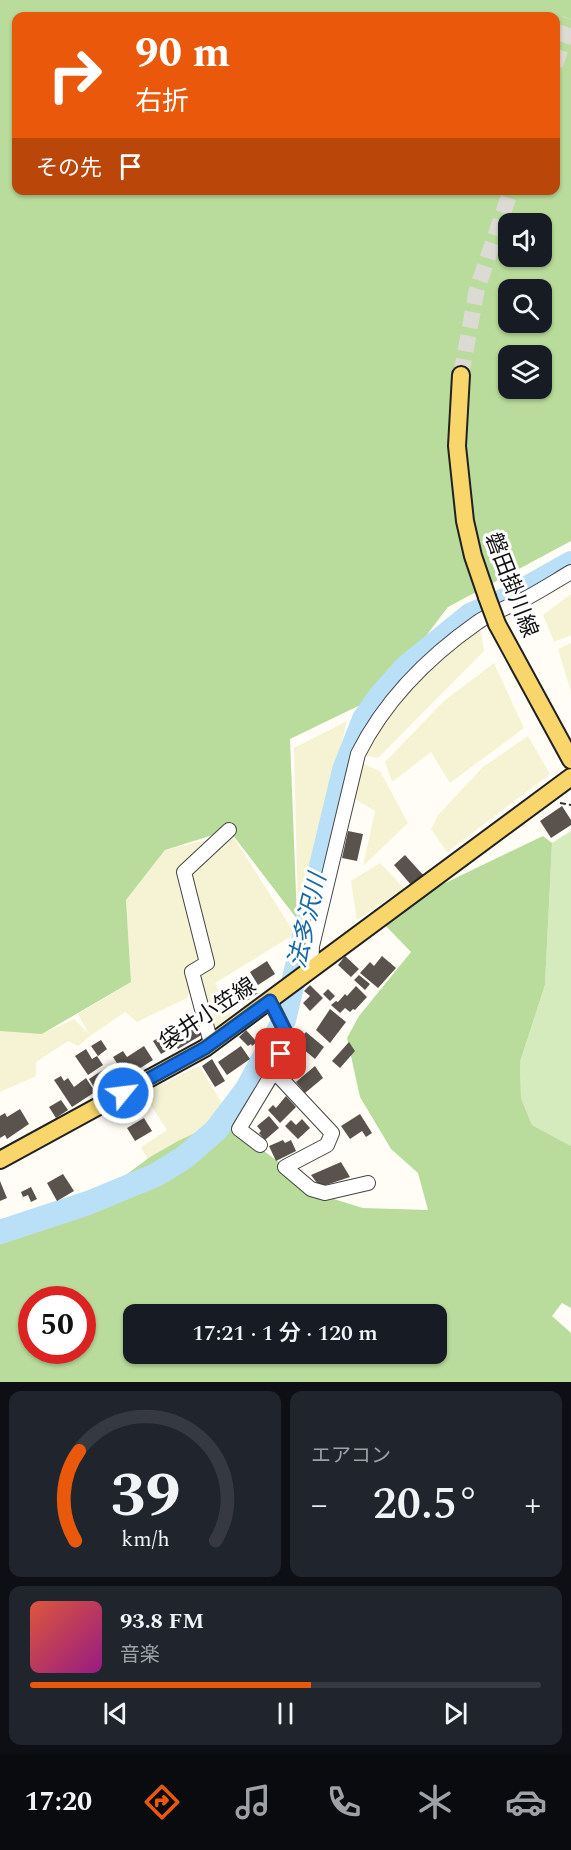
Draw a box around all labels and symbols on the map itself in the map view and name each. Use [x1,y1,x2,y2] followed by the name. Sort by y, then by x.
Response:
[476,528,546,642] street label: 磐田掛川線
[280,867,337,972] water label: 法多沢川
[153,970,263,1058] street label: 袋井小笠線
[255,1028,306,1079] pin
[91,1061,155,1125] position arrow
[18,1286,96,1364] speed limit sign: 50

